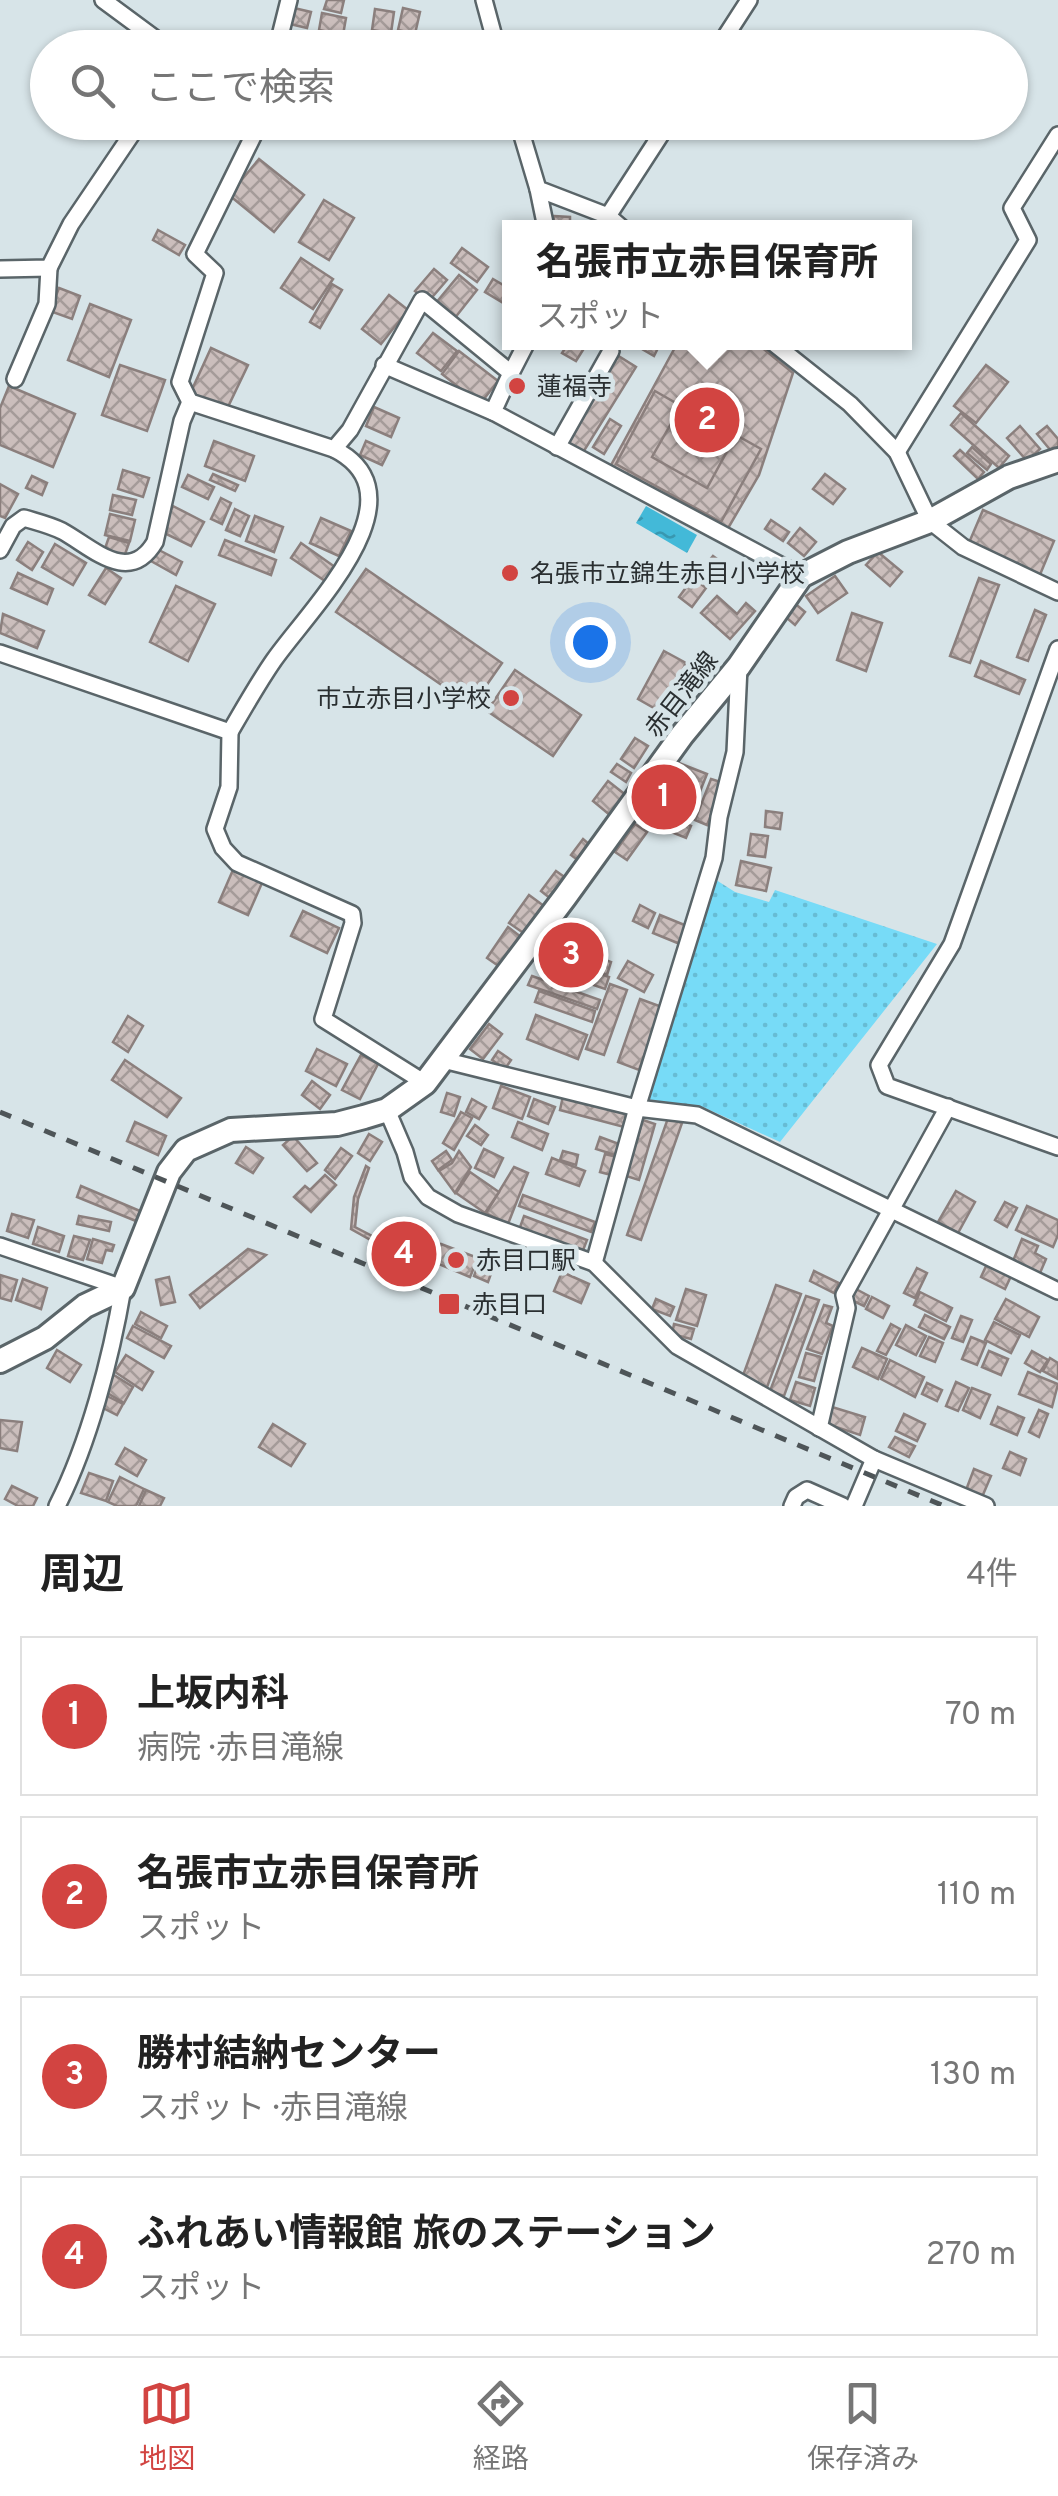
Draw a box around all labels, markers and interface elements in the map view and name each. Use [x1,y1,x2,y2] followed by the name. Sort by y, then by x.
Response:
[30,30,1028,140] search box
[65,58,120,113] icon: search
[145,66,335,115] text: ここで検索
[502,220,912,350] popup
[536,241,878,290] text: 名張市立赤目保育所
[536,299,664,339] text: スポット
[537,373,612,405] place label: 蓮福寺
[506,375,528,397] marker: 蓮福寺
[674,382,740,458] pin: 2
[530,560,805,592] place label: 名張市立錦生赤目小学校
[499,562,521,584] marker: 名張市立錦生赤目小学校
[565,617,616,668] your location
[640,647,727,745] street label: 赤目滝線
[316,685,491,717] place label: 市立赤目小学校
[500,687,522,709] marker: 市立赤目小学校
[632,760,696,834] pin: 1
[538,918,604,992] pin: 3
[372,1216,436,1292] pin: 4
[476,1247,576,1279] place label: 赤目口駅
[445,1249,467,1271] marker: 赤目口駅
[436,1291,462,1317] marker: 赤目口
[472,1291,547,1323] place label: 赤目口
[40,1551,124,1604] text: 周辺
[966,1556,1018,1596] text: 4件
[137,1672,289,1721] text: 上坂内科
[68,1696,81,1736] text: 1
[945,1696,1016,1736] text: 70 m
[137,1730,344,1770] text: 病院 · 赤目滝線
[137,1852,479,1901] text: 名張市立赤目保育所
[65,1876,84,1916] text: 2
[937,1876,1016,1916] text: 110 m
[137,1910,265,1950] text: スポット
[137,2032,441,2081] text: 勝村結納センター
[65,2056,84,2096] text: 3
[930,2056,1016,2096] text: 130 m
[137,2090,408,2130] text: スポット · 赤目滝線
[137,2212,716,2261] text: ふれあい情報館 旅のステーション
[64,2236,85,2276] text: 4
[926,2236,1016,2276] text: 270 m
[137,2270,265,2310] text: スポット
[139,2376,195,2479] tab: 地図
[473,2376,529,2479] tab: 経路
[807,2376,919,2479] tab: 保存済み

